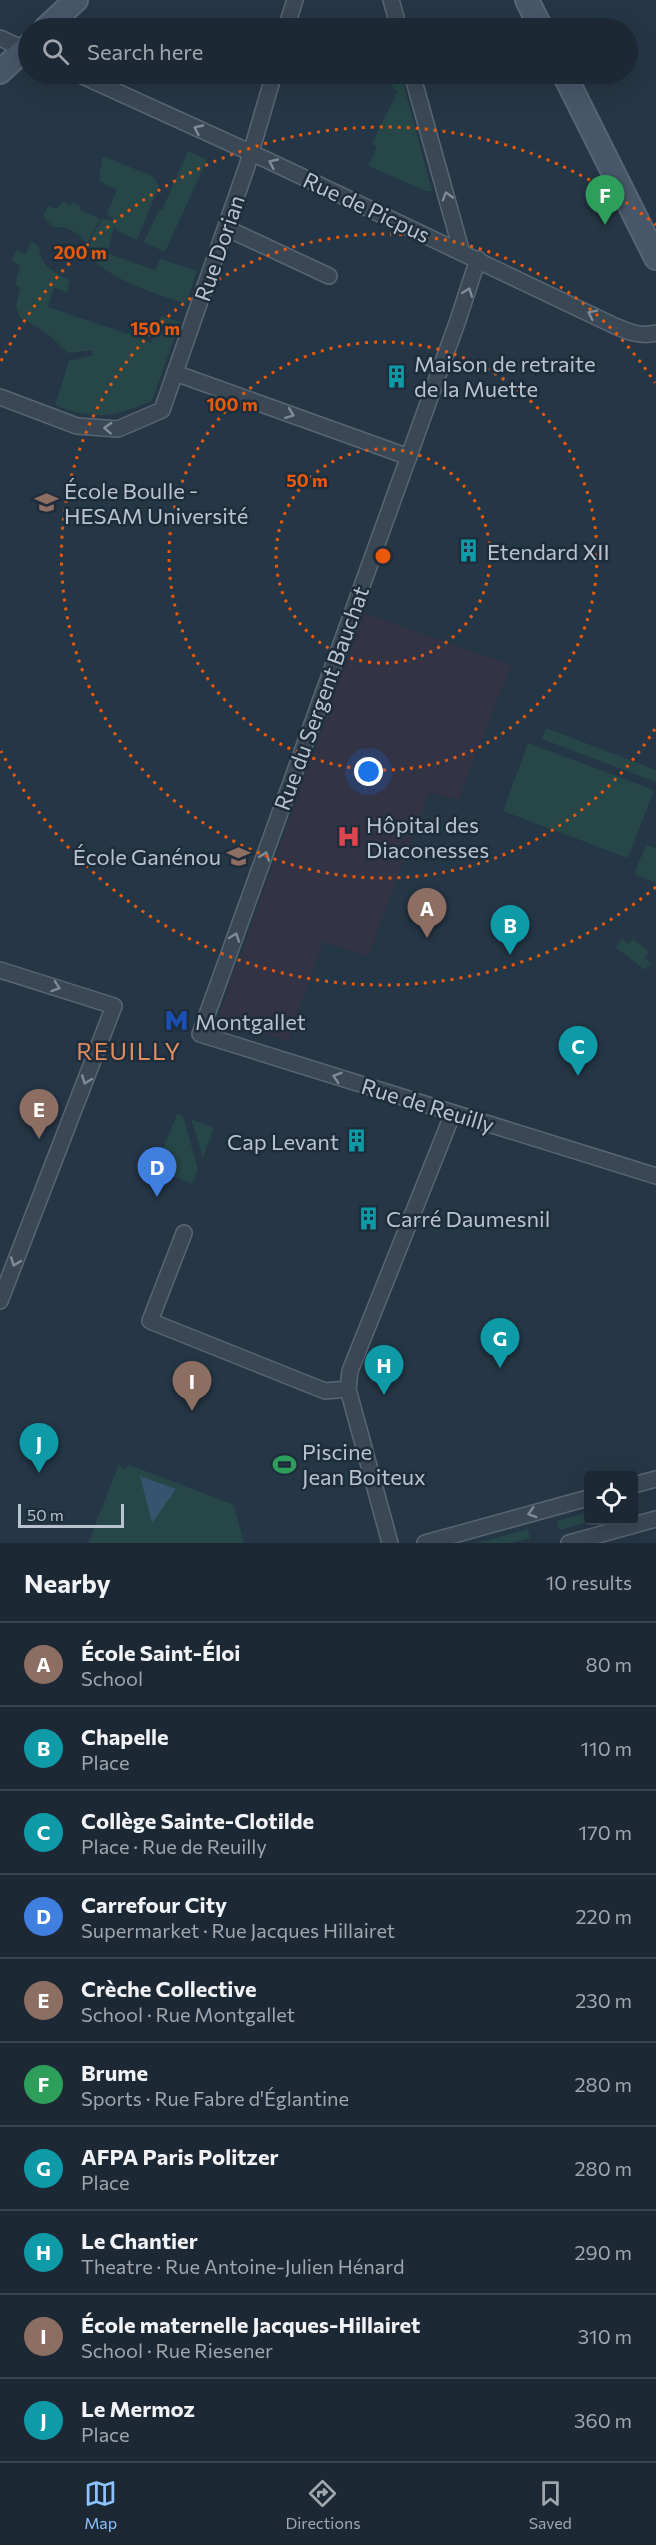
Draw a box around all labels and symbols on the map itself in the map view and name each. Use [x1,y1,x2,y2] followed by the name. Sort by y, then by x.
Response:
[194,124,205,136] one-way arrow
[268,158,279,170] one-way arrow
[299,166,435,248] street label: Rue de Picpus
[586,176,624,225] pin: F
[188,191,250,305] street label: Rue Dorian
[442,191,454,202] one-way arrow
[53,241,107,263] text: 200 m
[461,287,474,297] one-way arrow
[587,310,598,322] one-way arrow
[130,317,180,339] text: 150 m
[414,350,596,402] place label: Maison de retraite de la Muette
[383,363,409,389] building icon: Maison de retraite de la Muette
[206,393,258,415] text: 100 m
[284,406,295,419] one-way arrow
[103,422,112,435] one-way arrow
[286,469,328,491] text: 50 m
[64,477,248,529] place label: École Boulle - HESAM Université
[33,490,59,516] school or university icon: École Boulle - HESAM Université
[456,538,482,564] building icon: Etendard XII
[487,538,610,565] place label: Etendard XII
[373,546,393,566] centre of rings
[268,582,374,814] street label: Rue du Sergent Bauchat
[354,757,383,786] your location
[366,811,489,863] place label: Hôpital des Diaconesses
[335,824,361,850] hospital icon: Hôpital des Diaconesses
[73,843,221,870] place label: École Ganénou
[226,843,252,869] school or university icon: École Ganénou
[257,851,270,861] one-way arrow
[408,888,446,938] pin: A
[490,906,530,955] pin: B
[228,932,240,943] one-way arrow
[50,980,61,993] one-way arrow
[164,1008,190,1034] metro station icon: Montgallet
[195,1008,306,1035] place label: Montgallet
[558,1026,598,1076] pin: C
[76,1036,182,1065] district label: REUILLY
[332,1072,343,1084] one-way arrow
[358,1072,498,1138] street label: Rue de Reuilly
[80,1074,93,1085] one-way arrow
[20,1090,58,1139] pin: E
[227,1128,339,1155] place label: Cap Levant
[344,1128,370,1154] building icon: Cap Levant
[138,1148,176,1197] pin: D
[355,1205,381,1231] building icon: Carré Daumesnil
[386,1205,550,1232] place label: Carré Daumesnil
[10,1256,22,1267] one-way arrow
[480,1318,520,1368] pin: G
[364,1346,404,1395] pin: H
[172,1362,212,1411] pin: I
[20,1424,58,1473] pin: J
[302,1438,426,1490] place label: Piscine Jean Boiteux
[271,1451,297,1477] sports icon: Piscine Jean Boiteux
[18,1501,124,1528] scale bar
[527,1506,538,1518] one-way arrow

